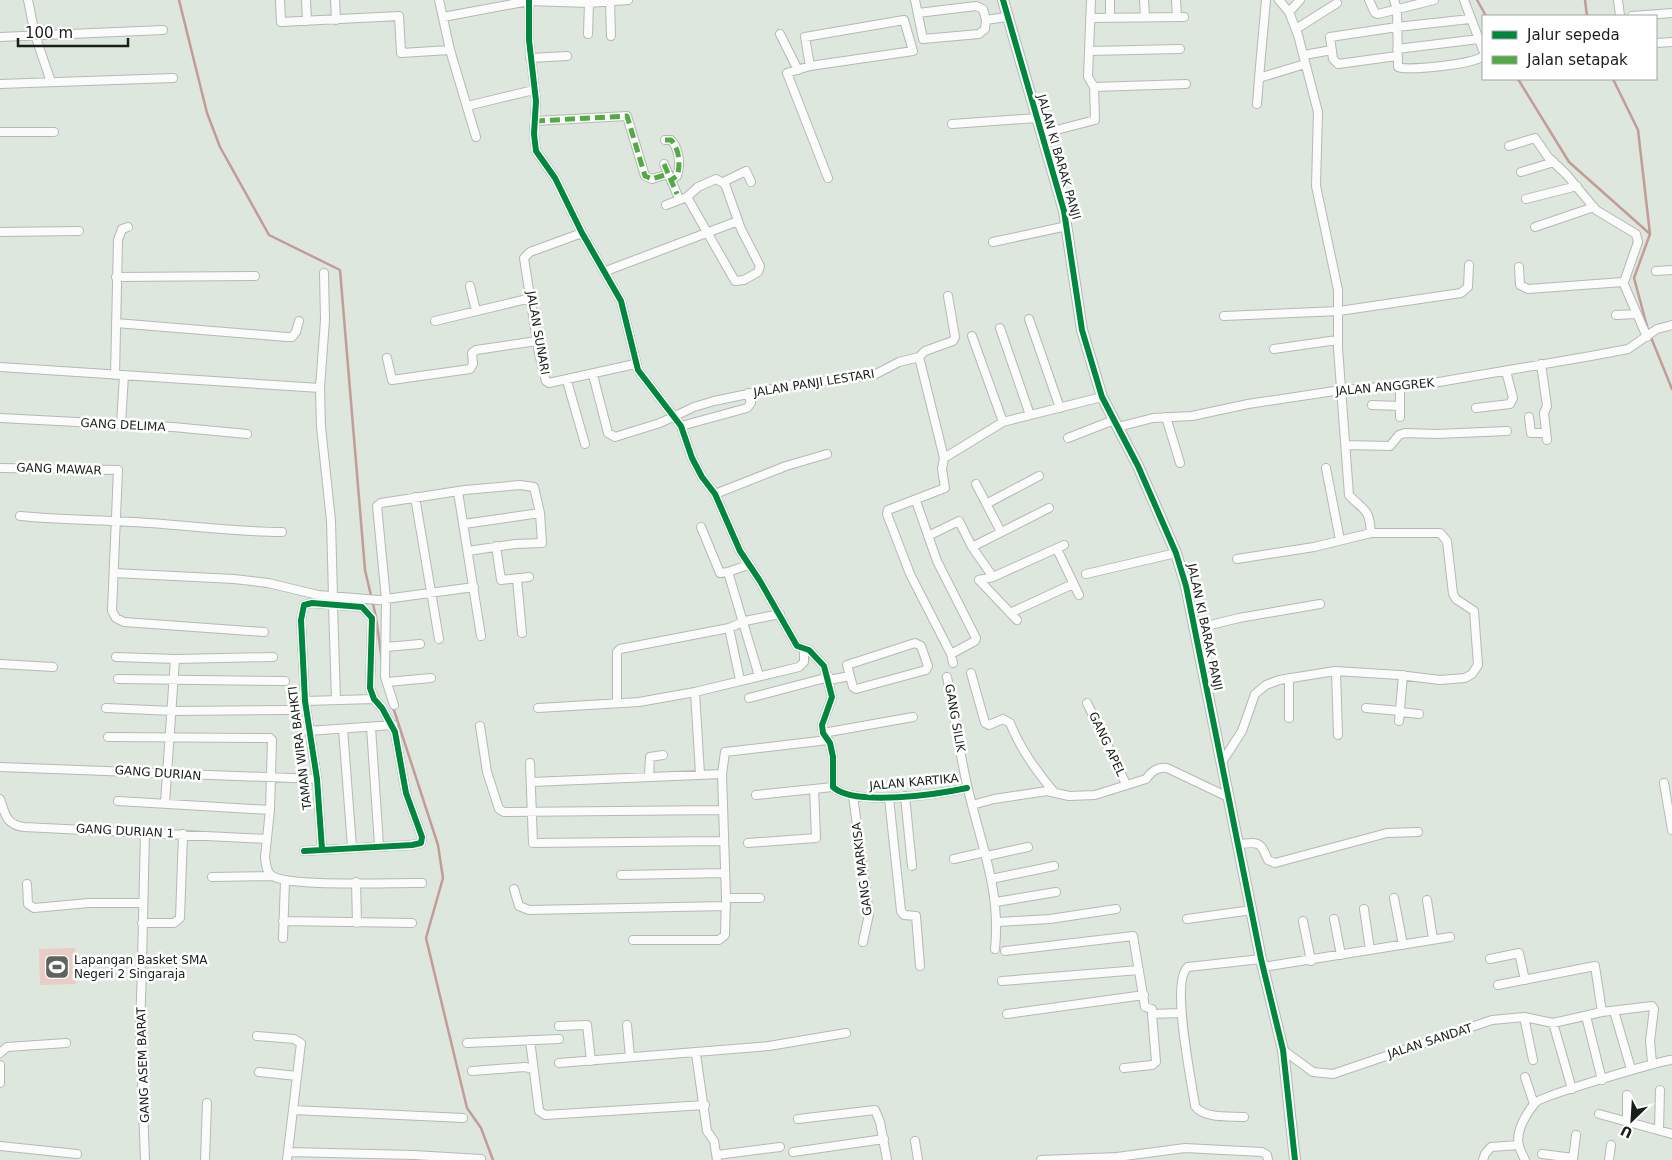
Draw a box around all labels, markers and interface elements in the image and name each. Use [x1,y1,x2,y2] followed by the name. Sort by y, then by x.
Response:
[18,15,128,47] scale bar
[1482,15,1657,80] legend
[25,24,73,42] text: 100 m
[1526,26,1620,44] text: Jalur sepeda
[1526,51,1628,69] text: Jalan setapak
[1034,92,1084,221] street label: JALAN KI BARAK PANJI
[524,289,552,376] street label: JALAN SUNARI
[751,367,876,400] street label: JALAN PANJI LESTARI
[1334,376,1436,398] street label: JALAN ANGGREK
[80,416,167,434] street label: GANG DELIMA
[16,461,102,477] street label: GANG MAWAR
[1184,561,1225,692] street label: JALAN KI BARAK PANJI
[942,683,968,754] street label: GANG SILIK
[285,685,315,812] street label: TAMAN WIRA BAHKTI
[1086,710,1128,779] street label: GANG APEL
[114,763,202,783] street label: GANG DURIAN
[868,771,960,793] street label: JALAN KARTIKA
[76,821,174,841] street label: GANG DURIAN 1
[849,821,875,916] street label: GANG MARKISA
[74,953,208,981] place label: Lapangan Basket SMA Negeri 2 Singaraja
[44,954,70,980] sports icon: Lapangan Basket SMA Negeri 2 Singaraja
[134,1006,152,1123] street label: GANG ASEM BARAT
[1385,1021,1475,1062] street label: JALAN SANDAT
[1607,1095,1657,1145] north arrow
[1618,1122,1635,1141] text: U

